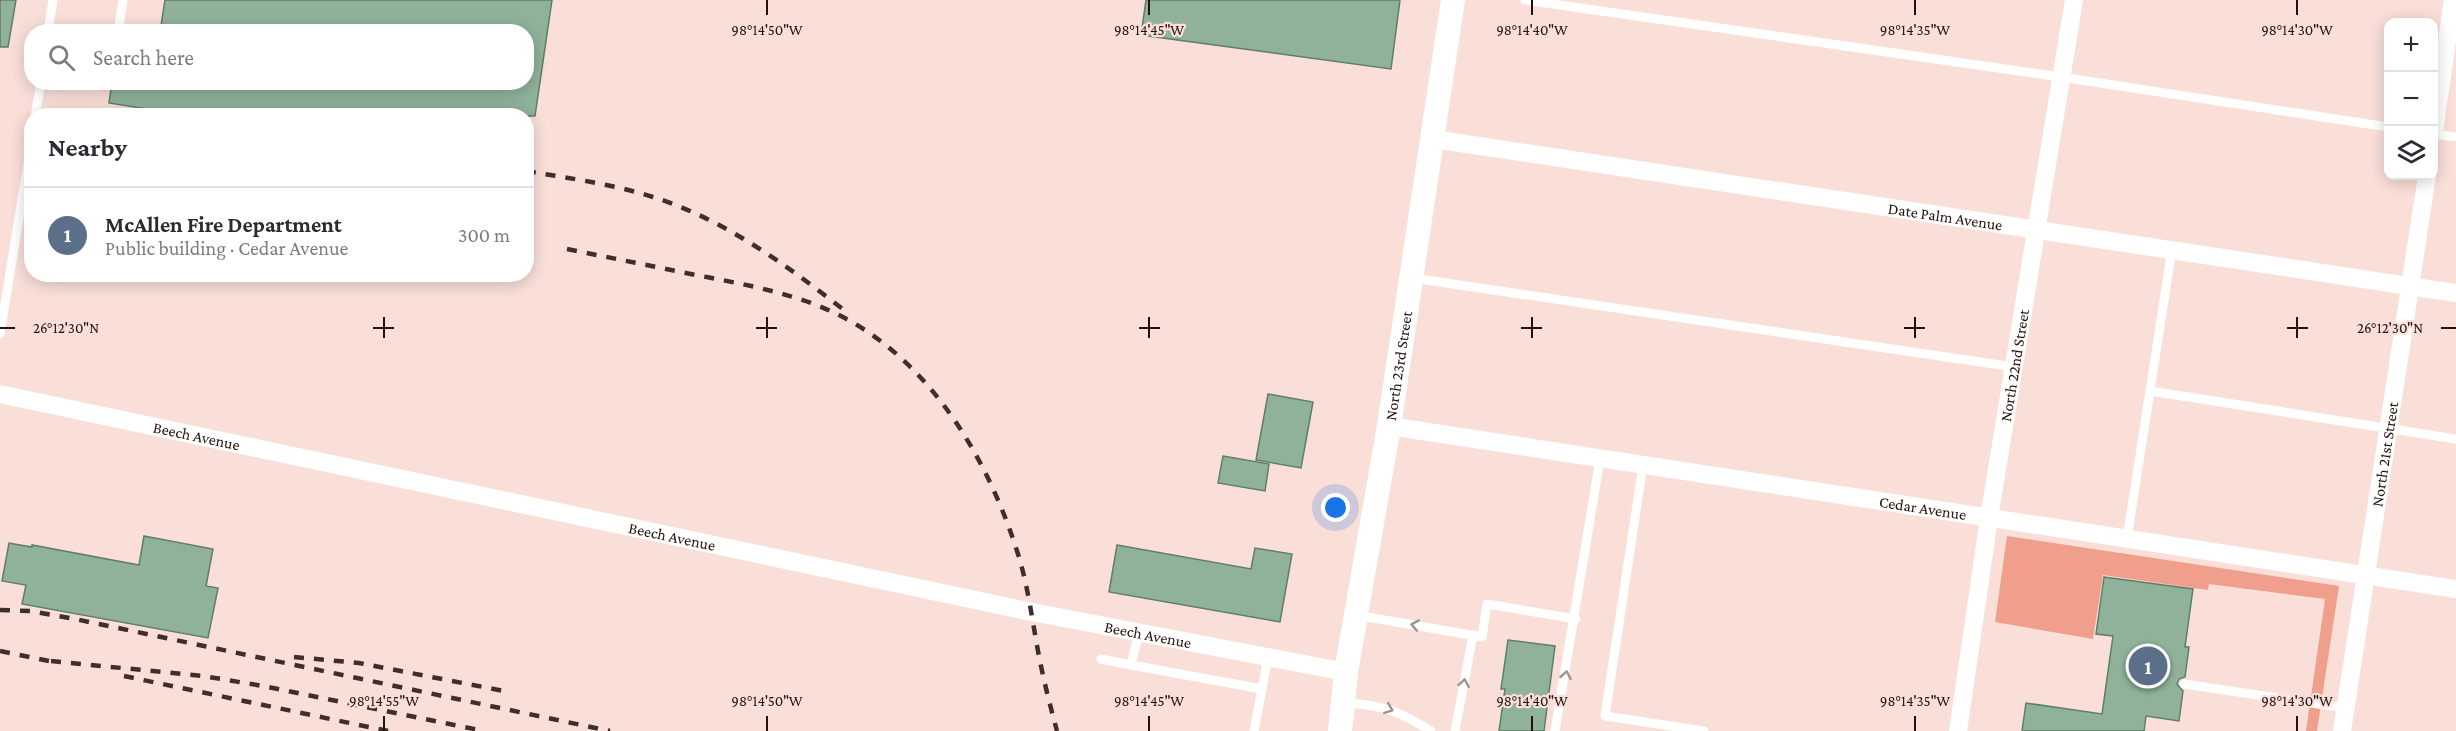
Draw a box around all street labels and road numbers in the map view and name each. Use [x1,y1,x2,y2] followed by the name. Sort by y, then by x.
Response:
[1887,199,2004,233] street label: Date Palm Avenue
[1996,307,2032,423] street label: North 22nd Street
[1381,309,1415,422] street label: North 23rd Street
[2368,400,2401,508] street label: North 21st Street
[152,418,242,453] street label: Beech Avenue
[1878,492,1968,523] street label: Cedar Avenue
[627,519,717,553] street label: Beech Avenue
[1103,618,1193,651] street label: Beech Avenue

